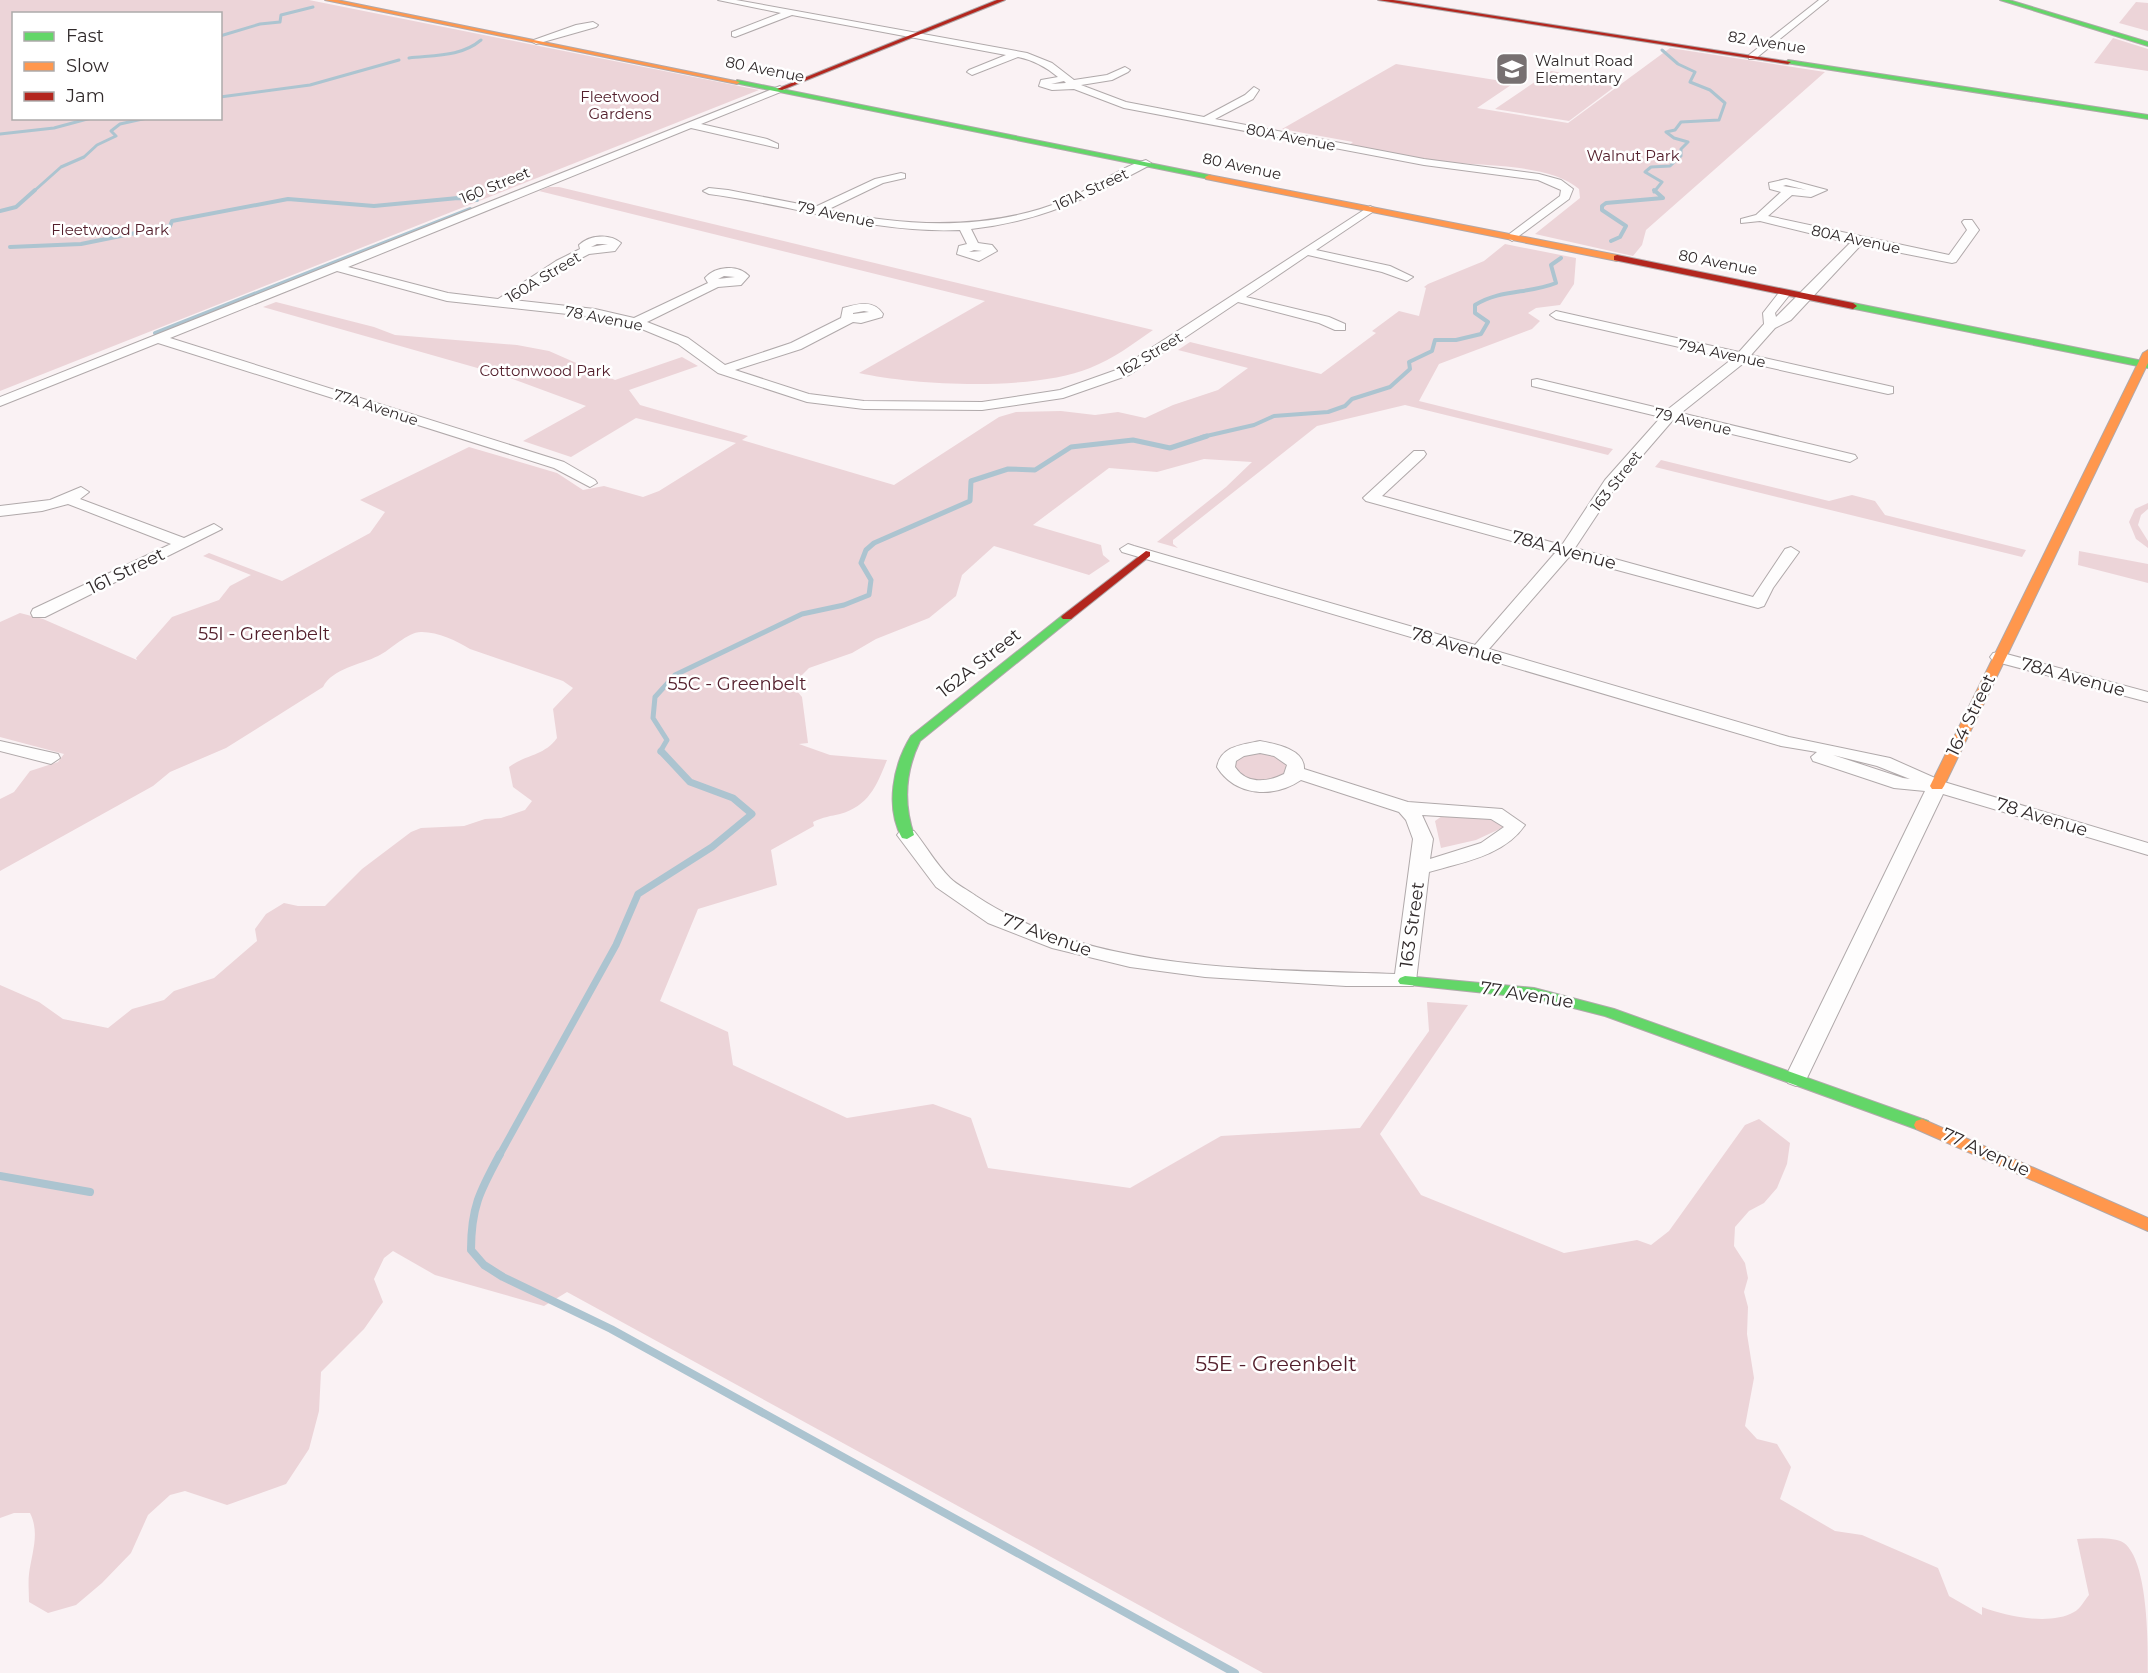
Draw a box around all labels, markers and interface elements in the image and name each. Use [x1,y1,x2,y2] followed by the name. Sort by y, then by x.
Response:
[12,12,222,120] legend
[66,25,104,47] text: Fast
[1727,26,1807,58] street label: 82 Avenue
[1494,51,1530,87] school or university icon: Walnut Road Elementary
[1535,51,1633,87] place label: Walnut Road Elementary
[724,52,806,86] street label: 80 Avenue
[66,55,109,77] text: Slow
[65,85,105,107] text: Jam
[580,87,660,123] park label: Fleetwood Gardens
[1245,119,1337,155] street label: 80A Avenue
[1586,146,1680,165] park label: Walnut Park
[1201,148,1283,184] street label: 80 Avenue
[457,162,533,208] street label: 160 Street
[1051,163,1131,215] street label: 161A Street
[796,197,876,231] street label: 79 Avenue
[51,220,169,239] park label: Fleetwood Park
[1810,220,1902,258] street label: 80A Avenue
[1677,245,1759,279] street label: 80 Avenue
[502,247,584,307] street label: 160A Street
[564,301,644,335] street label: 78 Avenue
[1114,327,1186,381] street label: 162 Street
[1676,334,1768,372] street label: 79A Avenue
[480,361,610,380] park label: Cottonwood Park
[331,384,421,430] street label: 77A Avenue
[1653,403,1733,439] street label: 79 Avenue
[1586,447,1646,515] street label: 163 Street
[1509,525,1619,575] street label: 78A Avenue
[84,543,168,599] street label: 161 Street
[1409,622,1506,670] street label: 78 Avenue
[198,623,330,645] park label: 55I - Greenbelt
[933,624,1025,702] street label: 162A Street
[2018,652,2128,702] street label: 78A Avenue
[1942,670,2000,760] street label: 164 Street
[667,673,807,695] park label: 55C - Greenbelt
[1994,793,2090,841] street label: 78 Avenue
[1395,881,1429,969] street label: 163 Street
[999,909,1095,961] street label: 77 Avenue
[1479,977,1575,1013] street label: 77 Avenue
[1939,1123,2033,1181] street label: 77 Avenue
[1195,1351,1357,1376] park label: 55E - Greenbelt

